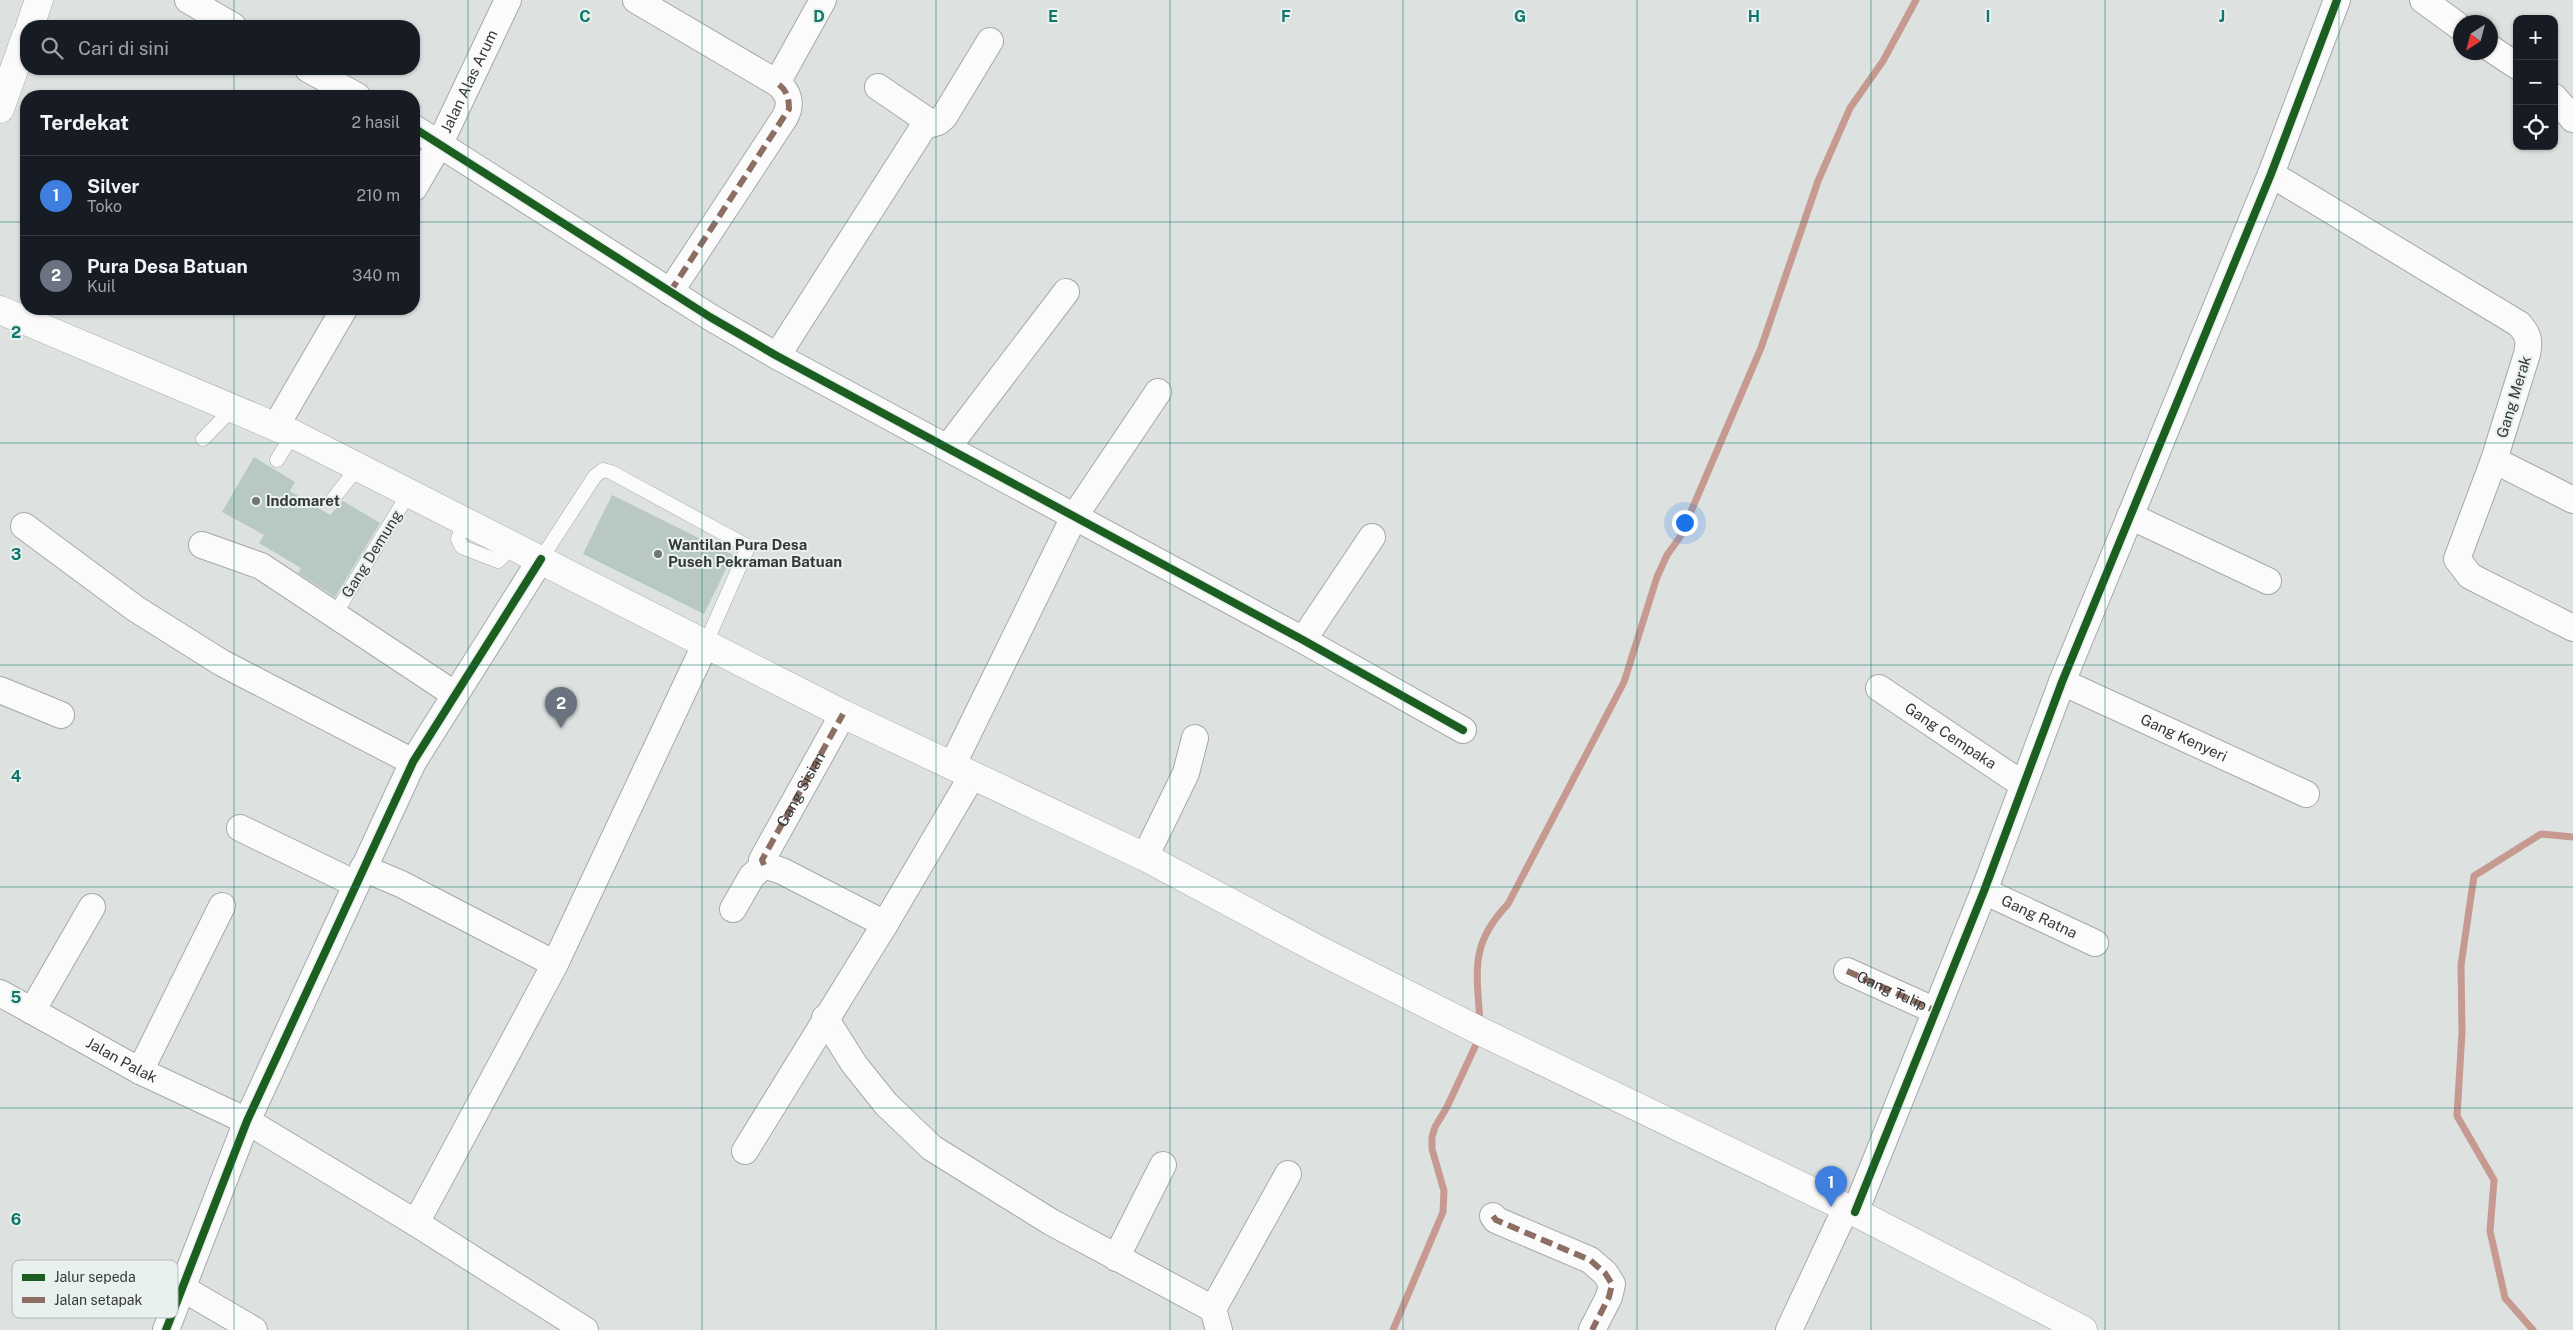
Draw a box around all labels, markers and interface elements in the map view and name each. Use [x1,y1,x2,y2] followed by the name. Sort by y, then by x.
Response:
[579,7,591,26] text: C
[813,7,825,26] text: D
[1048,7,1058,26] text: E
[1281,7,1291,26] text: F
[1514,7,1526,26] text: G
[1748,7,1760,26] text: H
[1986,7,1990,26] text: I
[2219,7,2225,26] text: J
[2453,15,2498,60] north arrow
[2513,15,2558,150] map controls
[2513,15,2558,60] button: +
[20,20,420,75] search box
[437,27,501,136] street label: Jalan Alas Arum
[38,34,66,62] icon: search
[78,37,169,59] text: Cari di sini
[2513,60,2558,105] button: −
[2513,105,2558,150] button: locate
[40,110,129,135] text: Terdekat
[352,113,400,132] text: 2 hasil
[87,175,139,197] text: Silver
[53,186,59,205] text: 1
[356,186,400,205] text: 210 m
[87,197,122,216] text: Toko
[87,255,248,277] text: Pura Desa Batuan
[51,266,61,285] text: 2
[352,266,400,285] text: 340 m
[87,277,116,296] text: Kuil
[11,323,21,342] text: 2
[2493,354,2534,440] street label: Gang Merak
[266,492,340,509] place label: Indomaret
[250,495,262,507] marker: Indomaret
[338,507,405,600] street label: Gang Demung
[1672,510,1698,536] your location
[668,536,842,570] place label: Wantilan Pura Desa Puseh Pekraman Batuan
[11,545,21,564] text: 3
[652,548,664,560] marker: Wantilan Pura Desa Puseh Pekraman Batuan
[545,687,577,728] pin: 2
[1902,699,2000,772] street label: Gang Cempaka
[2138,710,2230,765] street label: Gang Kenyeri
[773,749,828,830] street label: Gang Sisian
[11,767,22,786] text: 4
[1999,891,2080,941] street label: Gang Ratna
[1854,967,1930,1014] street label: Gang Tulip
[11,988,22,1007] text: 5
[83,1034,160,1086] street label: Jalan Palak
[1815,1166,1847,1207] pin: 1
[11,1210,21,1229] text: 6
[12,1260,178,1318] legend
[54,1269,136,1285] text: Jalur sepeda
[54,1292,142,1308] text: Jalan setapak

